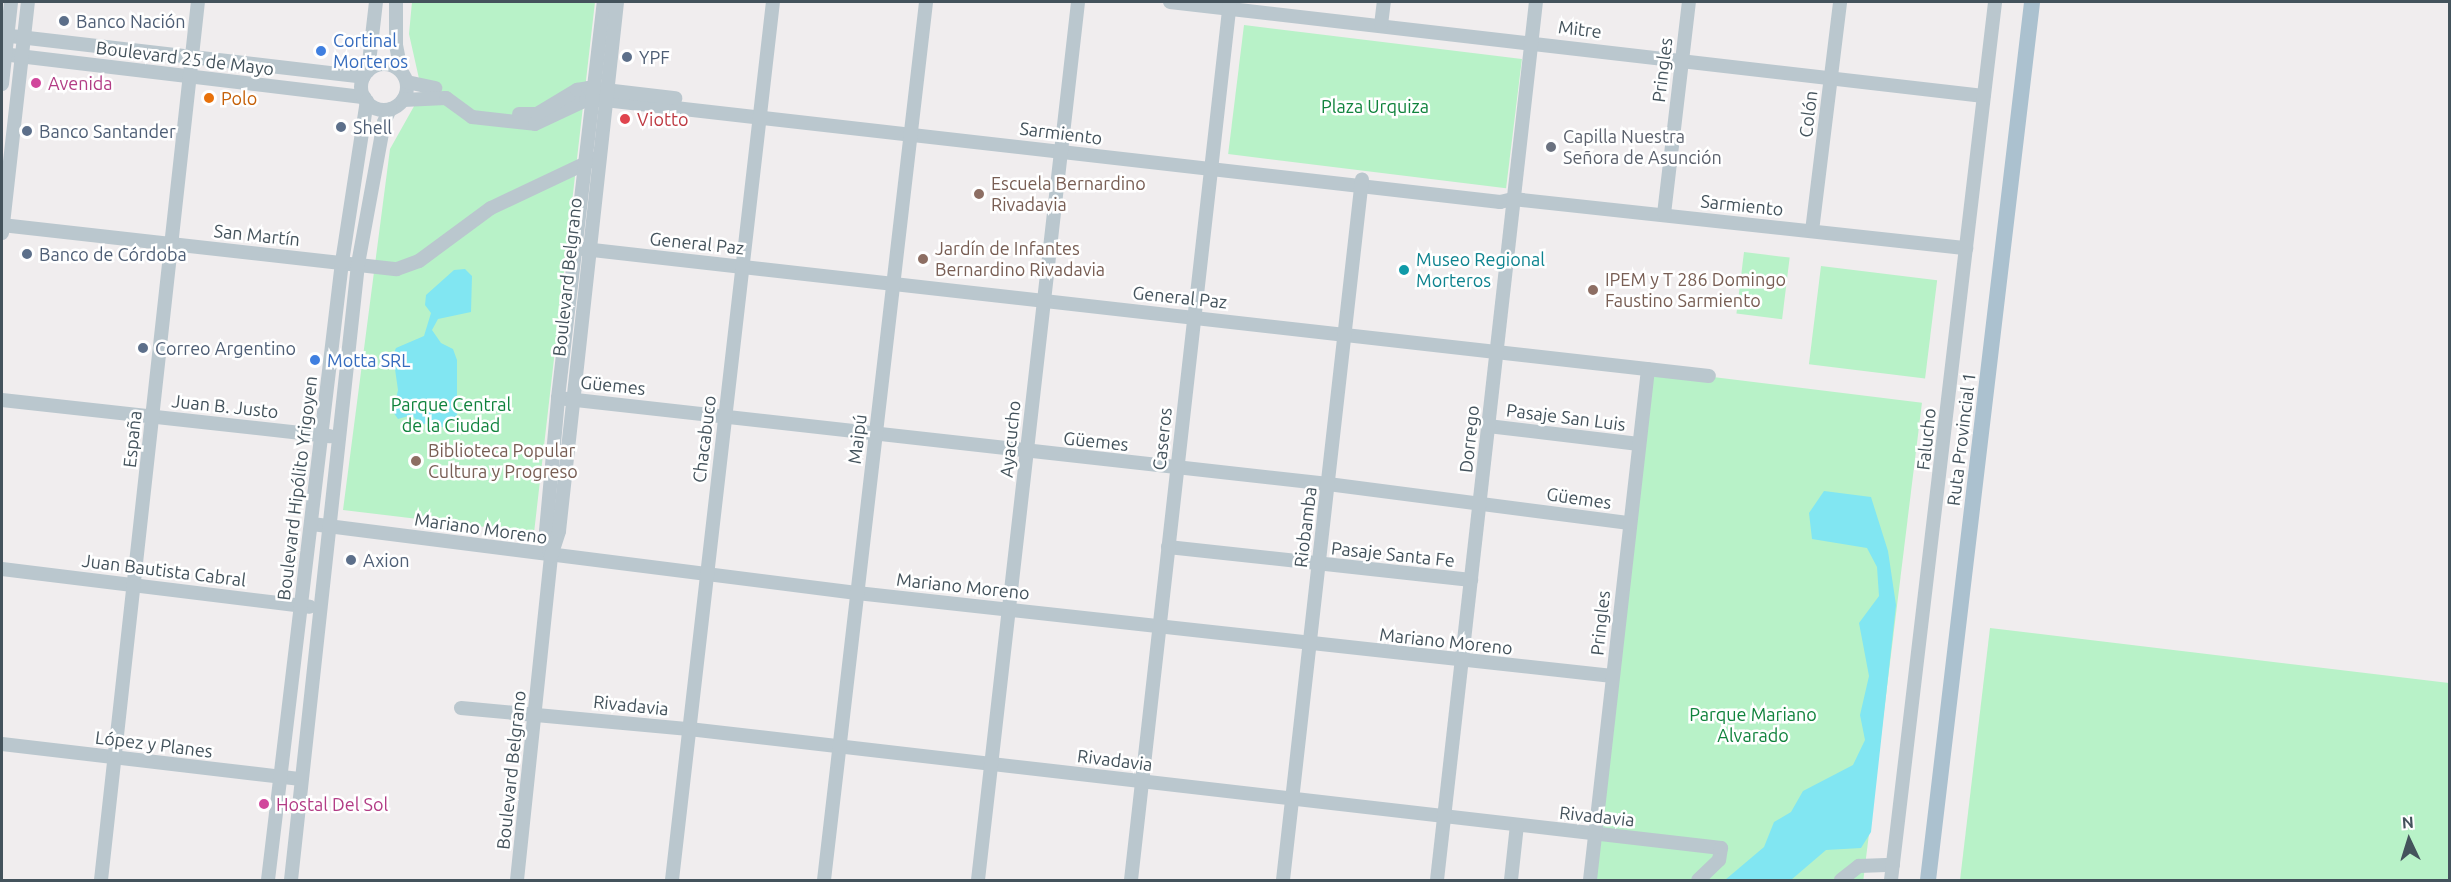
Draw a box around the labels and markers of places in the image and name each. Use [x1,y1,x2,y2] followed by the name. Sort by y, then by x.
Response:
[76,10,186,32] place label: Banco Nación
[57,14,71,28] marker: Banco Nación
[333,30,408,72] place label: Cortinal Morteros
[314,44,328,58] marker: Cortinal Morteros
[639,46,670,68] place label: YPF
[620,50,634,64] marker: YPF
[48,72,113,94] place label: Avenida
[29,76,43,90] marker: Avenida
[221,87,257,109] place label: Polo
[202,91,216,105] marker: Polo
[637,108,689,130] place label: Viotto
[618,112,632,126] marker: Viotto
[353,116,392,138] place label: Shell
[39,120,176,142] place label: Banco Santander
[334,120,348,134] marker: Shell
[20,124,34,138] marker: Banco Santander
[1563,126,1722,168] place label: Capilla Nuestra Señora de Asunción
[1544,140,1558,154] marker: Capilla Nuestra Señora de Asunción
[991,173,1146,216] place label: Escuela Bernardino Rivadavia
[972,187,986,201] marker: Escuela Bernardino Rivadavia
[935,238,1105,280] place label: Jardín de Infantes Bernardino Rivadavia
[39,243,187,265] place label: Banco de Córdoba
[20,247,34,261] marker: Banco de Córdoba
[1416,249,1545,292] place label: Museo Regional Morteros
[916,252,930,266] marker: Jardín de Infantes Bernardino Rivadavia
[1397,263,1411,277] marker: Museo Regional Morteros
[1605,269,1786,312] place label: IPEM y T 286 Domingo Faustino Sarmiento
[1586,283,1600,297] marker: IPEM y T 286 Domingo Faustino Sarmiento
[155,337,296,359] place label: Correo Argentino
[136,341,150,355] marker: Correo Argentino
[327,349,410,371] place label: Motta SRL
[308,353,322,367] marker: Motta SRL
[428,440,578,482] place label: Biblioteca Popular Cultura y Progreso
[409,454,423,468] marker: Biblioteca Popular Cultura y Progreso
[363,549,409,571] place label: Axion
[344,553,358,567] marker: Axion
[276,793,388,815] place label: Hostal Del Sol
[257,797,271,811] marker: Hostal Del Sol

